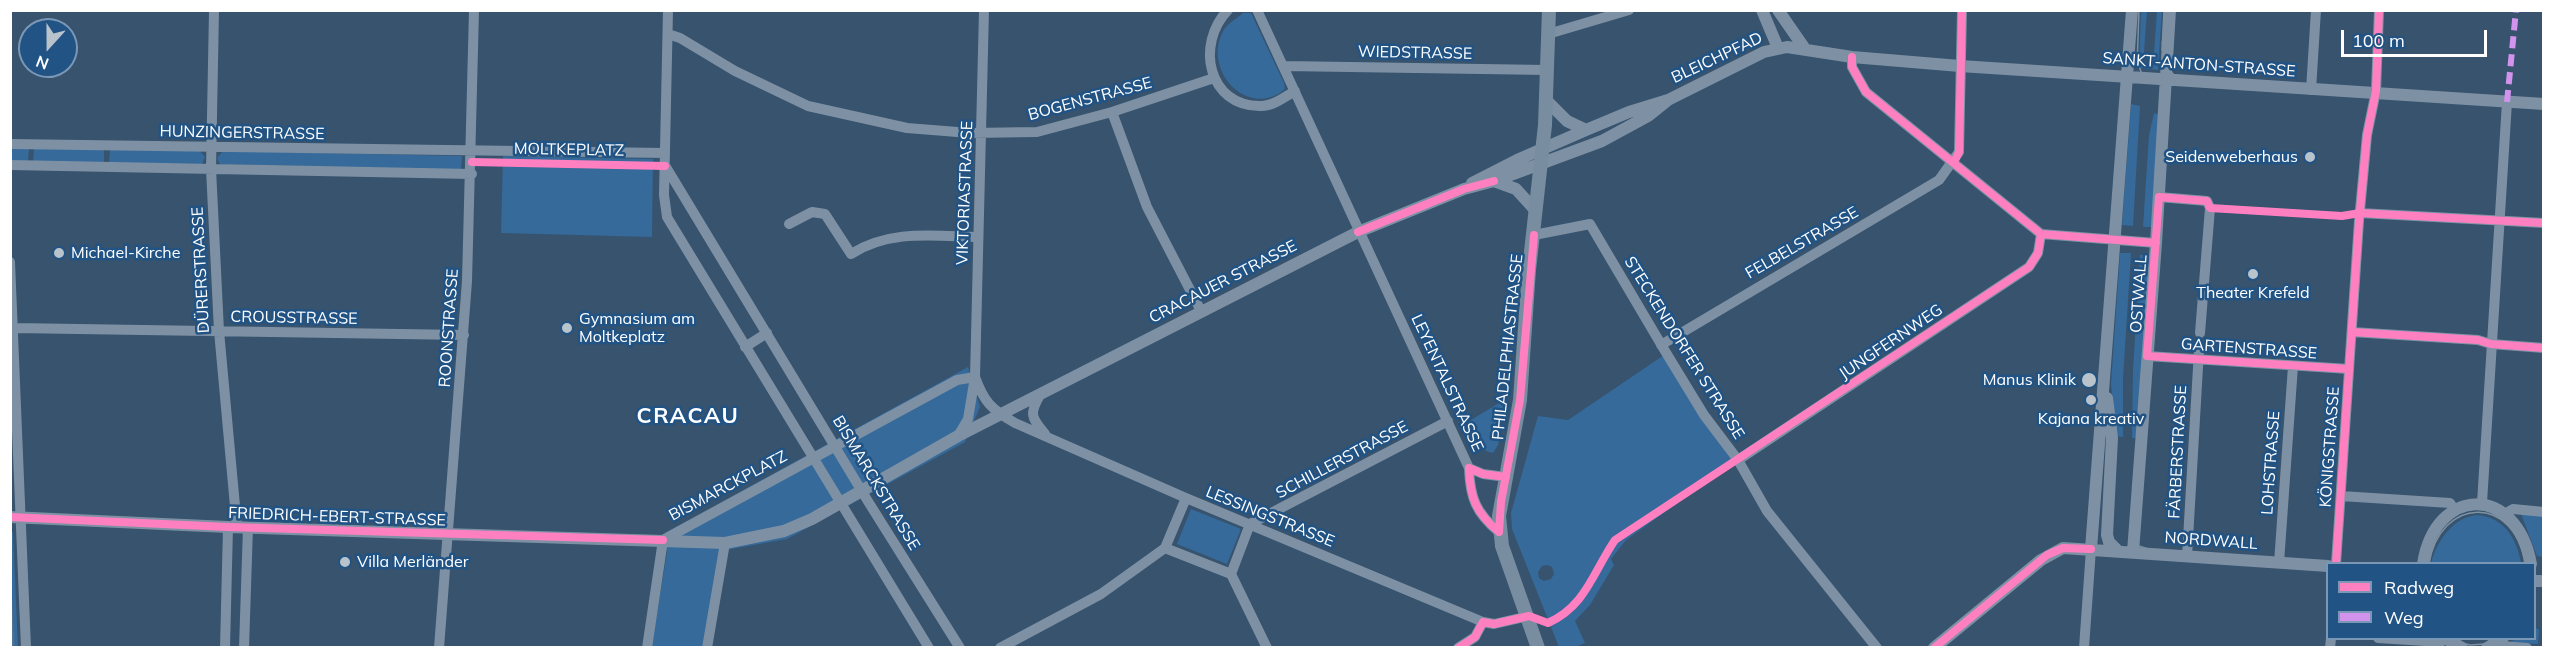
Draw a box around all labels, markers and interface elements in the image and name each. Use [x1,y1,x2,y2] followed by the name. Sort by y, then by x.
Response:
[18,18,78,78] north arrow
[2344,18,2490,56] scale bar
[1668,28,1766,88] street label: BLEICHPFAD
[2352,29,2405,52] text: 100 m
[1358,42,1472,64] street label: WIEDSTRASSE
[2102,49,2296,81] street label: SANKT-ANTON-STRASSE
[33,51,51,74] text: N
[1026,73,1154,125] street label: BOGENSTRASSE
[953,121,977,265] street label: VIKTORIASTRASSE
[159,122,325,144] street label: HUNZINGERSTRASSE
[514,139,624,161] street label: MOLTKEPLATZ
[2165,147,2298,167] place label: Seidenweberhaus
[2303,150,2317,164] marker: Seidenweberhaus
[1742,203,1862,283] street label: FELBELSTRASSE
[188,206,214,334] street label: DÜRERSTRASSE
[1146,236,1300,328] street label: CRACAUER STRASSE
[71,243,180,263] place label: Michael-Kirche
[52,246,66,260] marker: Michael-Kirche
[1489,253,1527,441] street label: PHILADELPHIASTRASSE
[1620,253,1748,443] street label: STECKENDORFER STRASSE
[2127,254,2151,334] street label: OSTWALL
[2246,267,2260,281] marker: Theater Krefeld
[435,268,463,388] street label: ROONSTRASSE
[2196,283,2310,303] place label: Theater Krefeld
[1836,300,1946,384] street label: JUNGFERNWEG
[230,307,358,329] street label: CROUSSTRASSE
[579,309,695,347] place label: Gymnasium am Moltkeplatz
[1407,311,1487,455] street label: LEYENTALSTRASSE
[560,321,574,335] marker: Gymnasium am Moltkeplatz
[2180,335,2318,363] street label: GARTENSTRASSE
[1983,370,2076,390] place label: Manus Klinik
[2080,371,2098,389] marker: Manus Klinik
[2165,385,2191,519] street label: FÄRBERSTRASSE
[2316,386,2344,508] street label: KÖNIGSTRASSE
[2084,393,2098,407] marker: Kajana kreativ
[637,403,739,429] district label: CRACAU
[2038,409,2144,429] place label: Kajana kreativ
[2258,410,2284,516] street label: LOHSTRASSE
[828,412,924,554] street label: BISMARCKSTRASSE
[1273,417,1411,503] street label: SCHILLERSTRASSE
[666,447,790,525] street label: BISMARCKPLATZ
[1203,482,1337,552] street label: LESSINGSTRASSE
[228,504,446,530] street label: FRIEDRICH-EBERT-STRASSE
[2164,528,2258,554] street label: NORDWALL
[357,552,469,572] place label: Villa Merländer
[338,555,352,569] marker: Villa Merländer
[2326,562,2536,640] legend
[2384,576,2454,599] text: Radweg
[2384,606,2424,629] text: Weg

